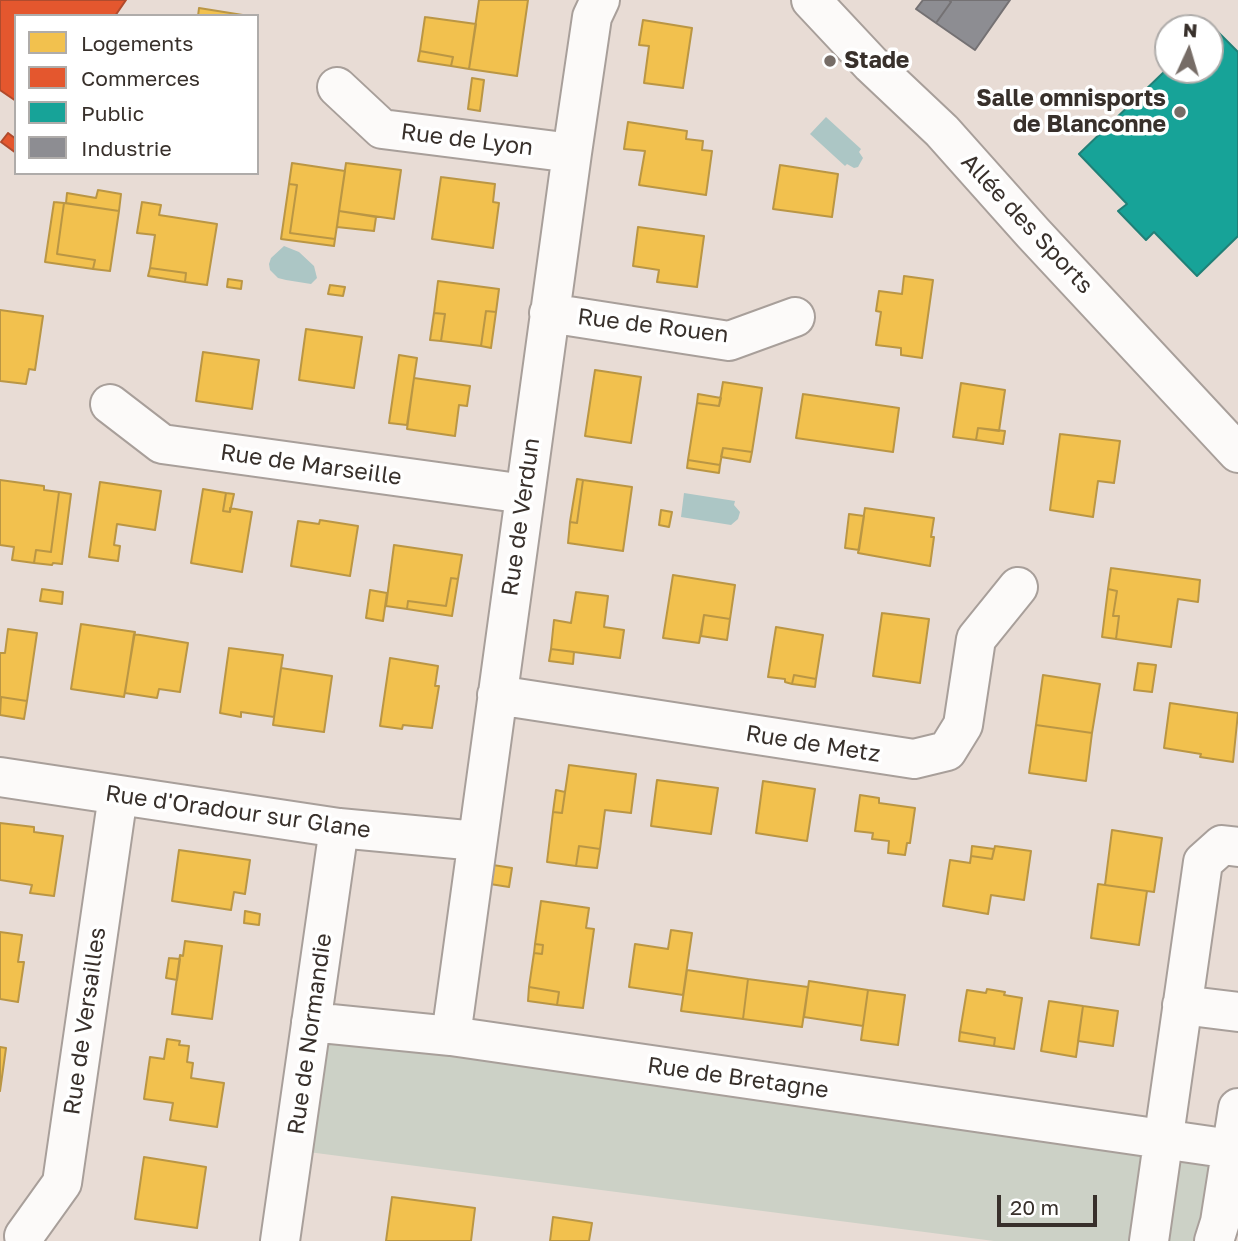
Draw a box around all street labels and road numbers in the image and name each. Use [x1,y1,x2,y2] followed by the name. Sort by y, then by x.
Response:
[399,118,535,162] street label: Rue de Lyon
[955,148,1099,300] street label: Allée des Sports
[576,303,730,349] street label: Rue de Rouen
[496,436,546,598] street label: Rue de Verdun
[219,439,403,491] street label: Rue de Marseille
[744,720,882,768] street label: Rue de Metz
[104,780,372,844] street label: Rue d'Oradour sur Glane
[58,925,112,1117] street label: Rue de Versailles
[282,932,338,1136] street label: Rue de Normandie
[646,1052,830,1104] street label: Rue de Bretagne

